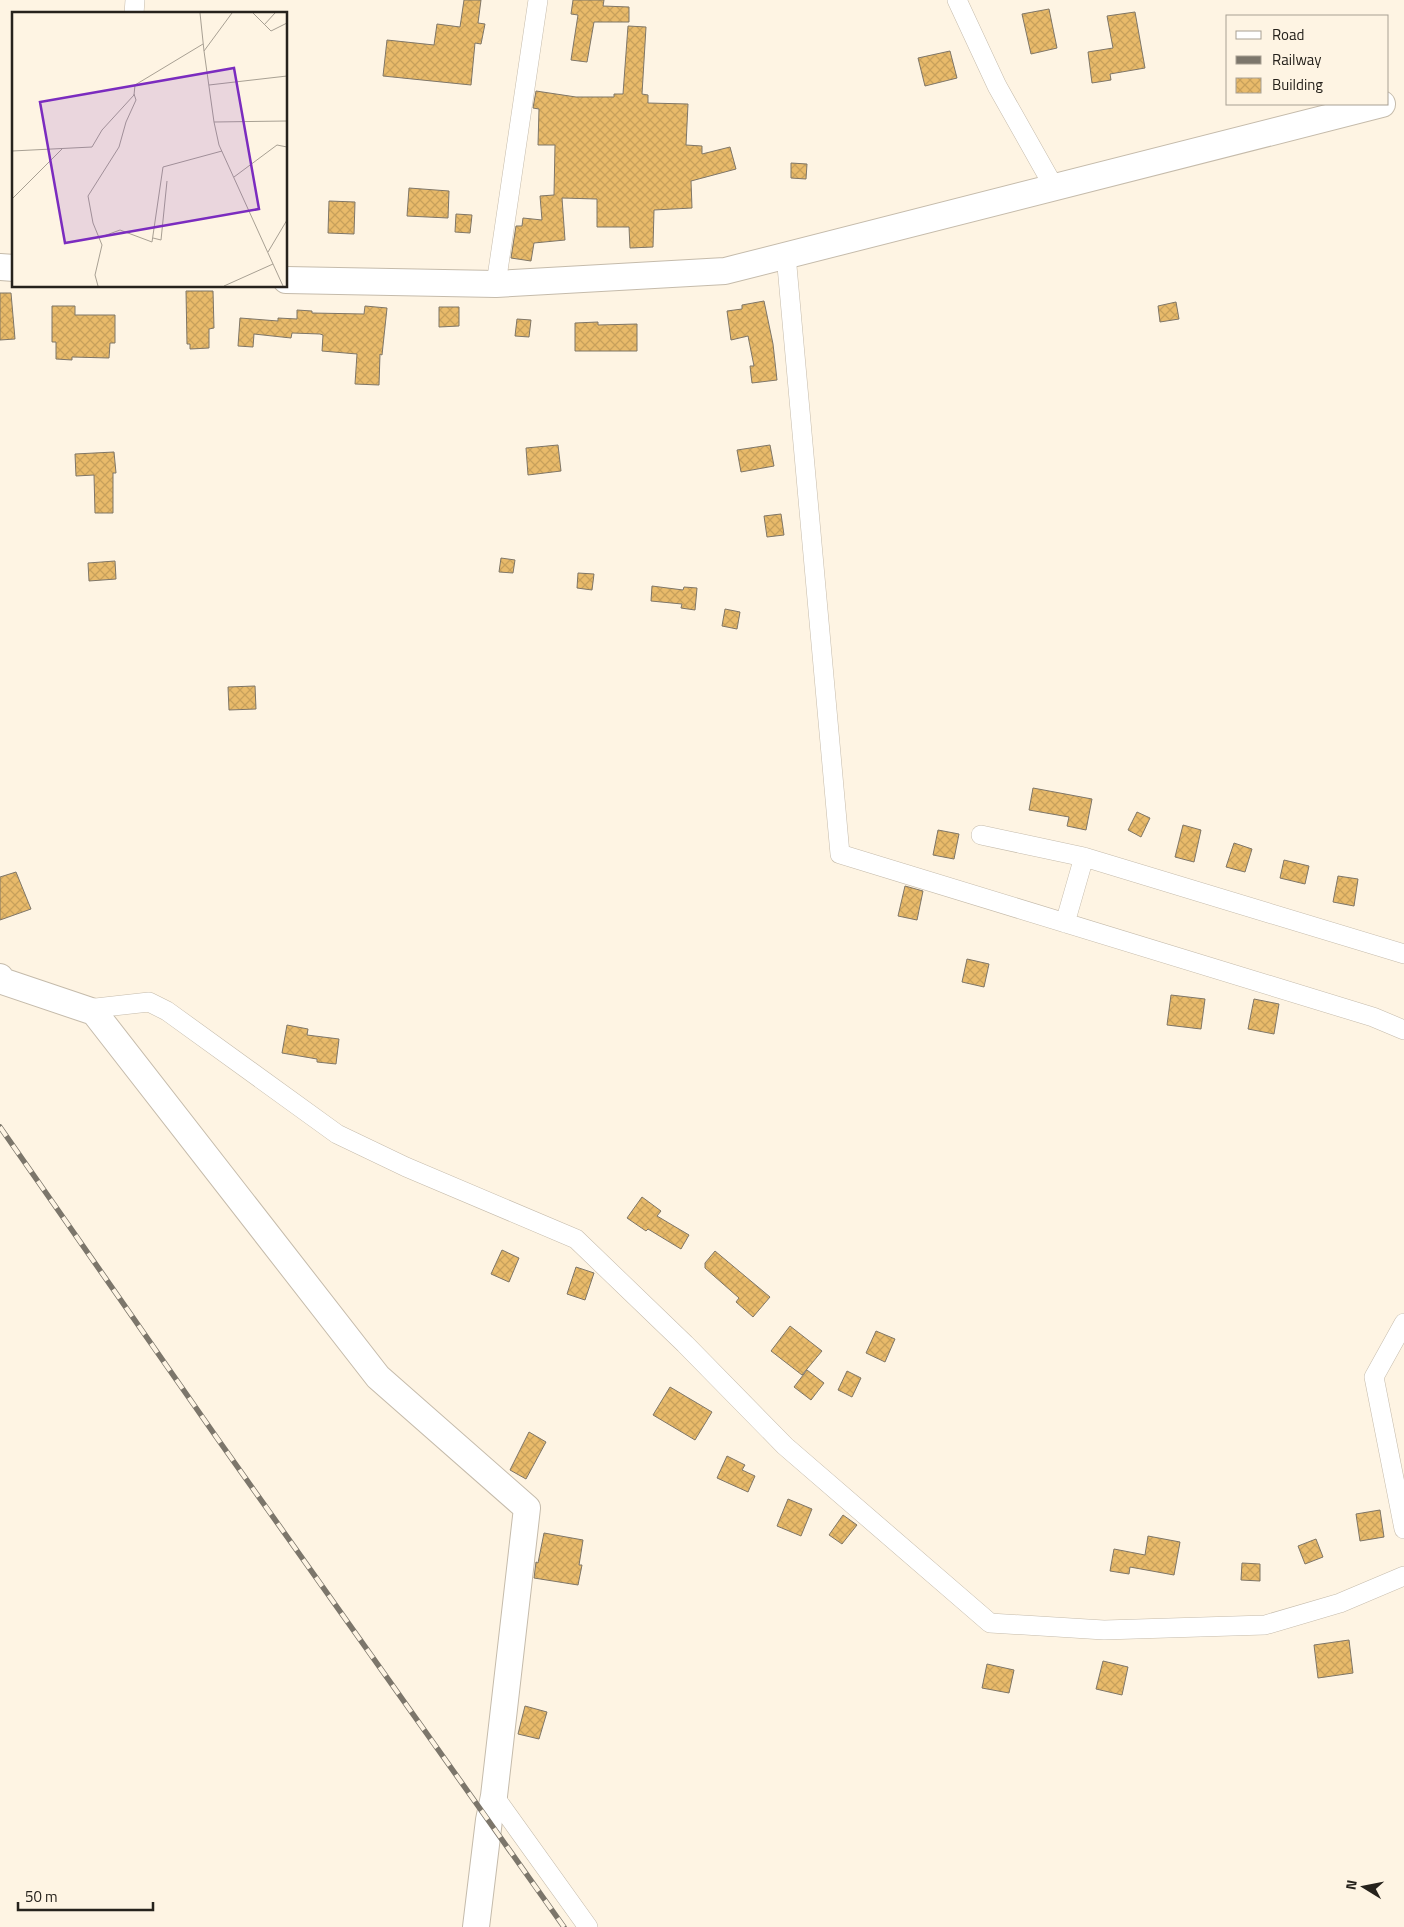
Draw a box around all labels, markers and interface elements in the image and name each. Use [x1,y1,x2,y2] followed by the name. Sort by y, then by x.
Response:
[12,12,288,288] inset map
[1226,15,1389,105] legend
[1272,23,1304,46] text: Road
[1272,48,1322,71] text: Railway
[1272,73,1323,96] text: Building
[1339,1862,1389,1912] north arrow
[1340,1878,1362,1891] text: N
[18,1880,152,1912] scale bar
[25,1885,58,1908] text: 50 m

